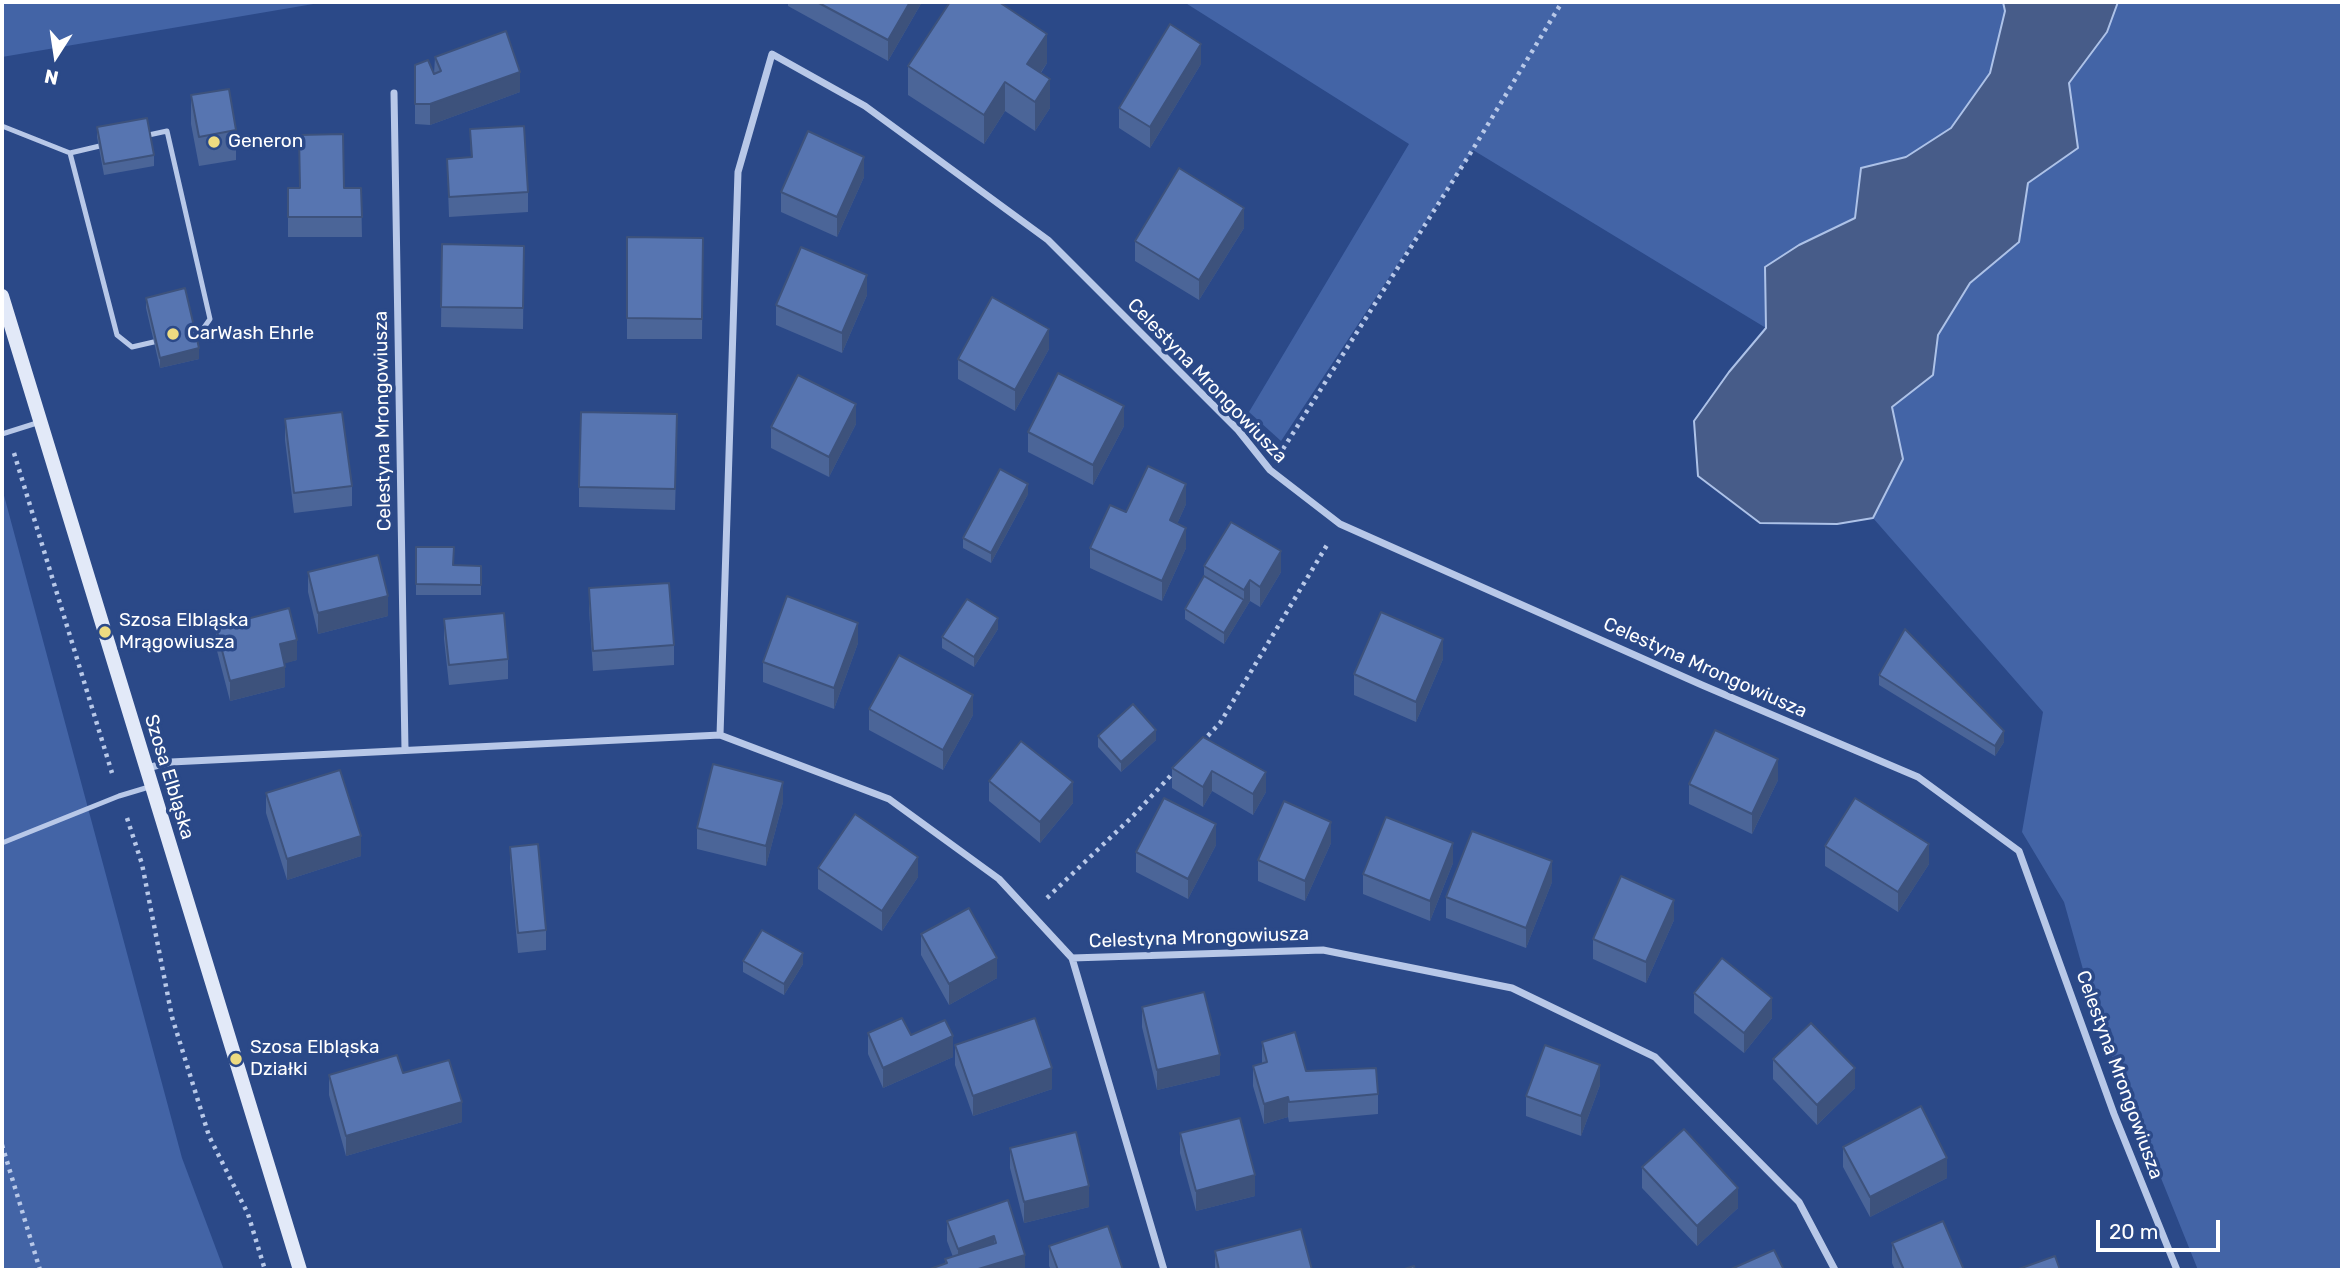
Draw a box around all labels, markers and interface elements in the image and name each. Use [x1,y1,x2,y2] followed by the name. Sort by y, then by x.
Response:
[21,21,91,91] north arrow
[42,64,61,90] text: N
[228,131,303,153] place label: Generon
[206,134,222,150] marker: Generon
[1122,294,1292,468] street label: Celestyna Mrongowiusza
[370,311,396,531] street label: Celestyna Mrongowiusza
[187,323,314,345] place label: CarWash Ehrle
[165,326,181,342] marker: CarWash Ehrle
[119,610,248,654] place label: Szosa Elbląska Mrągowiusza
[1600,613,1810,723] street label: Celestyna Mrongowiusza
[97,624,113,640] marker: Szosa Elbląska Mrągowiusza
[139,712,199,842] street label: Szosa Elbląska
[1088,923,1310,953] street label: Celestyna Mrongowiusza
[2071,968,2167,1182] street label: Celestyna Mrongowiusza
[250,1037,379,1081] place label: Szosa Elbląska Działki
[228,1051,244,1067] marker: Szosa Elbląska Działki
[2099,1206,2223,1250] scale bar
[2109,1219,2158,1244] text: 20 m

